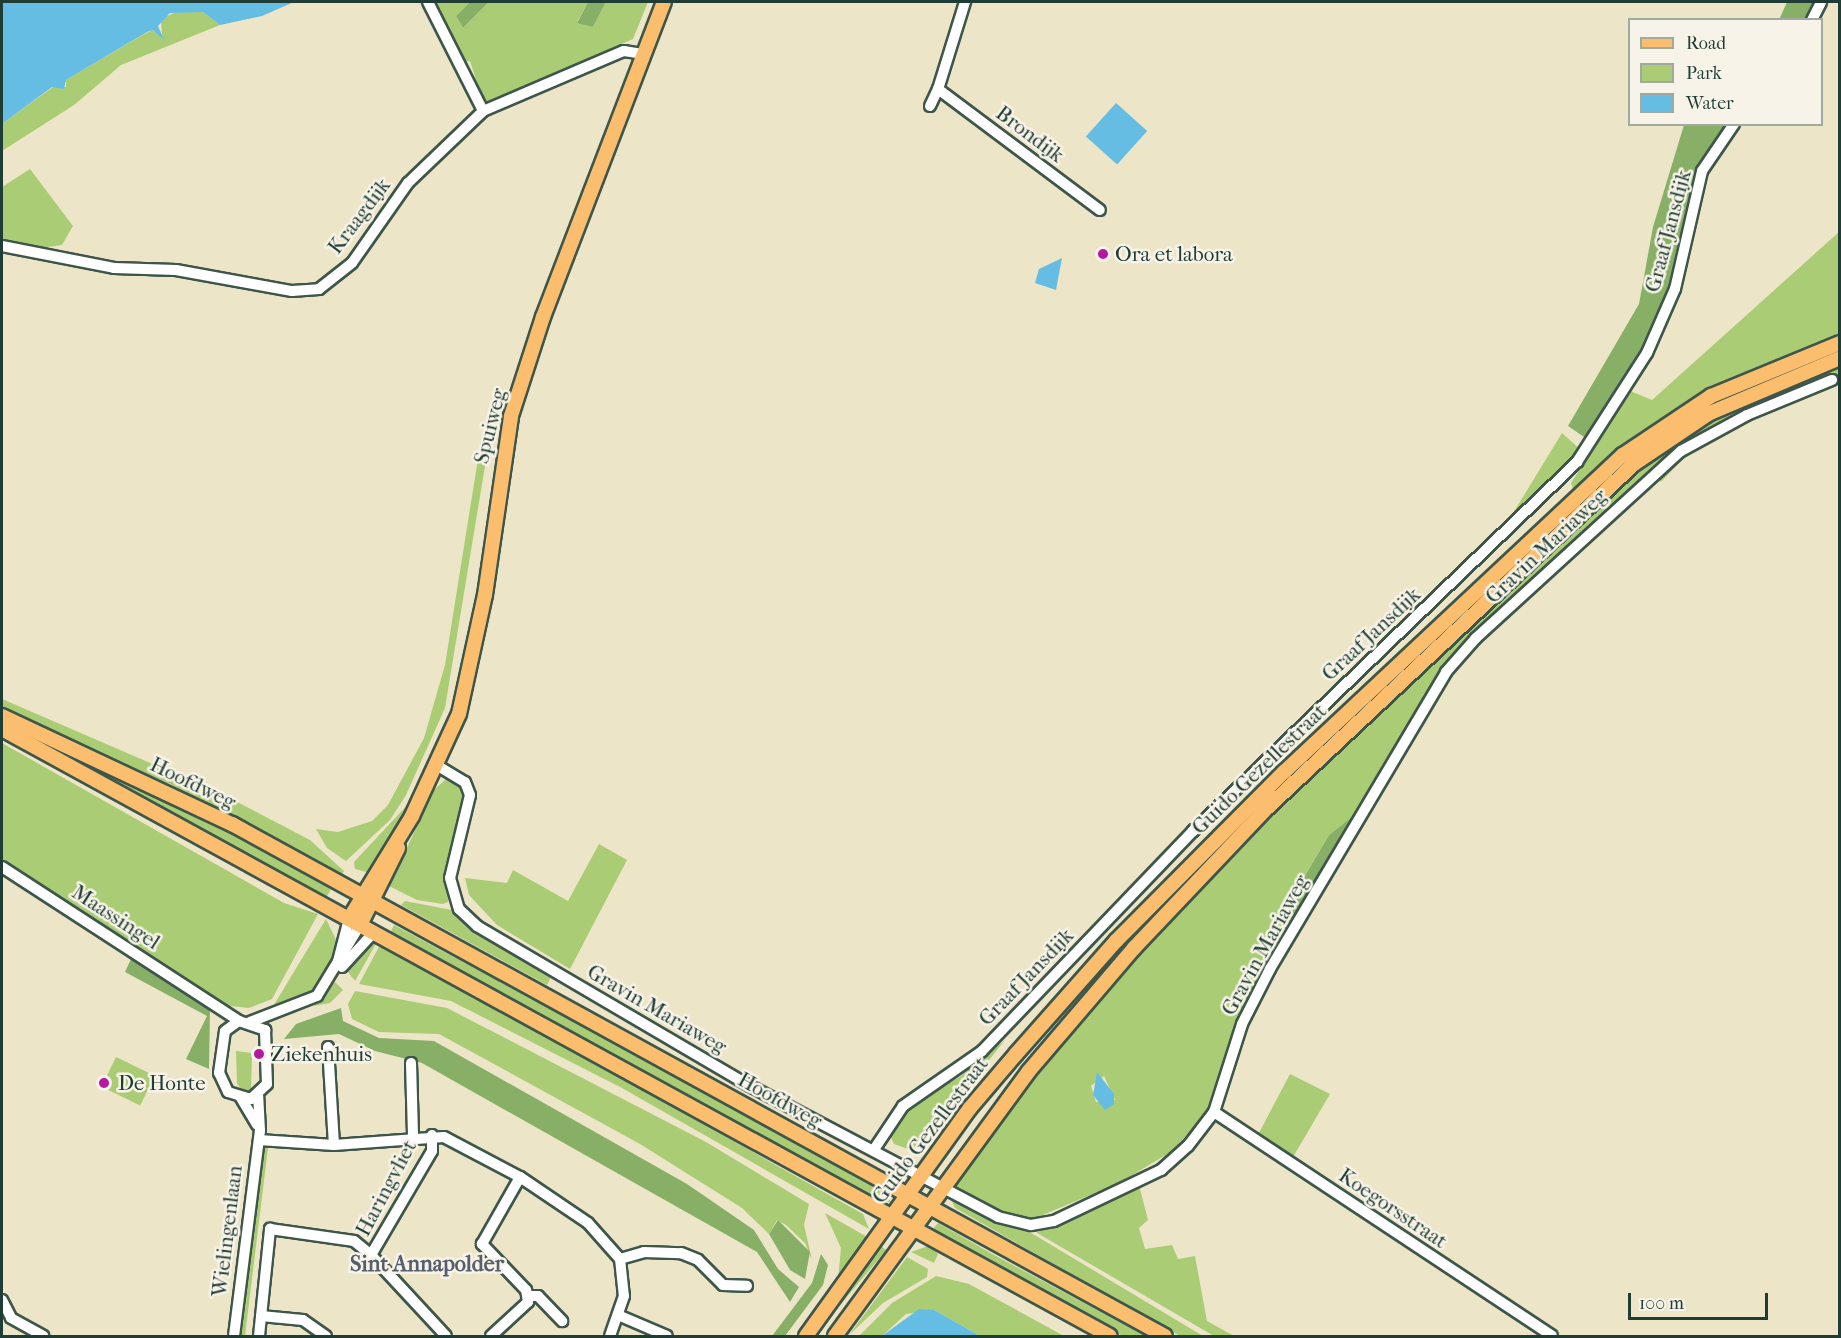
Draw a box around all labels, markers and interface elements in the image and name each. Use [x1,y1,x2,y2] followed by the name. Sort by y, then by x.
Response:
[1628,18,1823,126] legend
[1686,33,1726,54] text: Road
[1686,63,1722,84] text: Park
[1686,93,1734,114] text: Water
[991,100,1069,168] street label: Brondijk
[1640,167,1696,295] street label: Graaf Jansdijk
[322,173,396,259] street label: Kraagdijk
[1115,241,1233,267] place label: Ora et labora
[1096,247,1110,261] marker: Ora et labora
[468,386,512,466] street label: Spuiweg
[1480,483,1612,609] street label: Gravin Mariaweg
[1317,582,1425,686] street label: Graaf Jansdijk
[1187,698,1331,840] street label: Guido Gezellestraat
[146,751,240,815] street label: Hoofdweg
[1216,870,1314,1020] street label: Gravin Mariaweg
[67,879,165,955] street label: Maassingel
[973,923,1079,1031] street label: Graaf Jansdijk
[583,959,731,1059] street label: Gravin Mariaweg
[271,1041,372,1067] place label: Ziekenhuis
[252,1047,266,1061] marker: Ziekenhuis
[867,1052,993,1208] street label: Guido Gezellestraat
[734,1067,826,1133] street label: Hoofdweg
[118,1070,206,1096] place label: De Honte
[95,1074,113,1092] marker: De Honte
[350,1136,422,1240] street label: Haringvliet
[1334,1162,1452,1254] street label: Koegorsstraat
[206,1164,248,1298] street label: Wielingenlaan
[350,1252,504,1278] district label: Sint Annapolder
[1631,1281,1770,1319] scale bar
[1639,1293,1684,1314] text: 100 m

